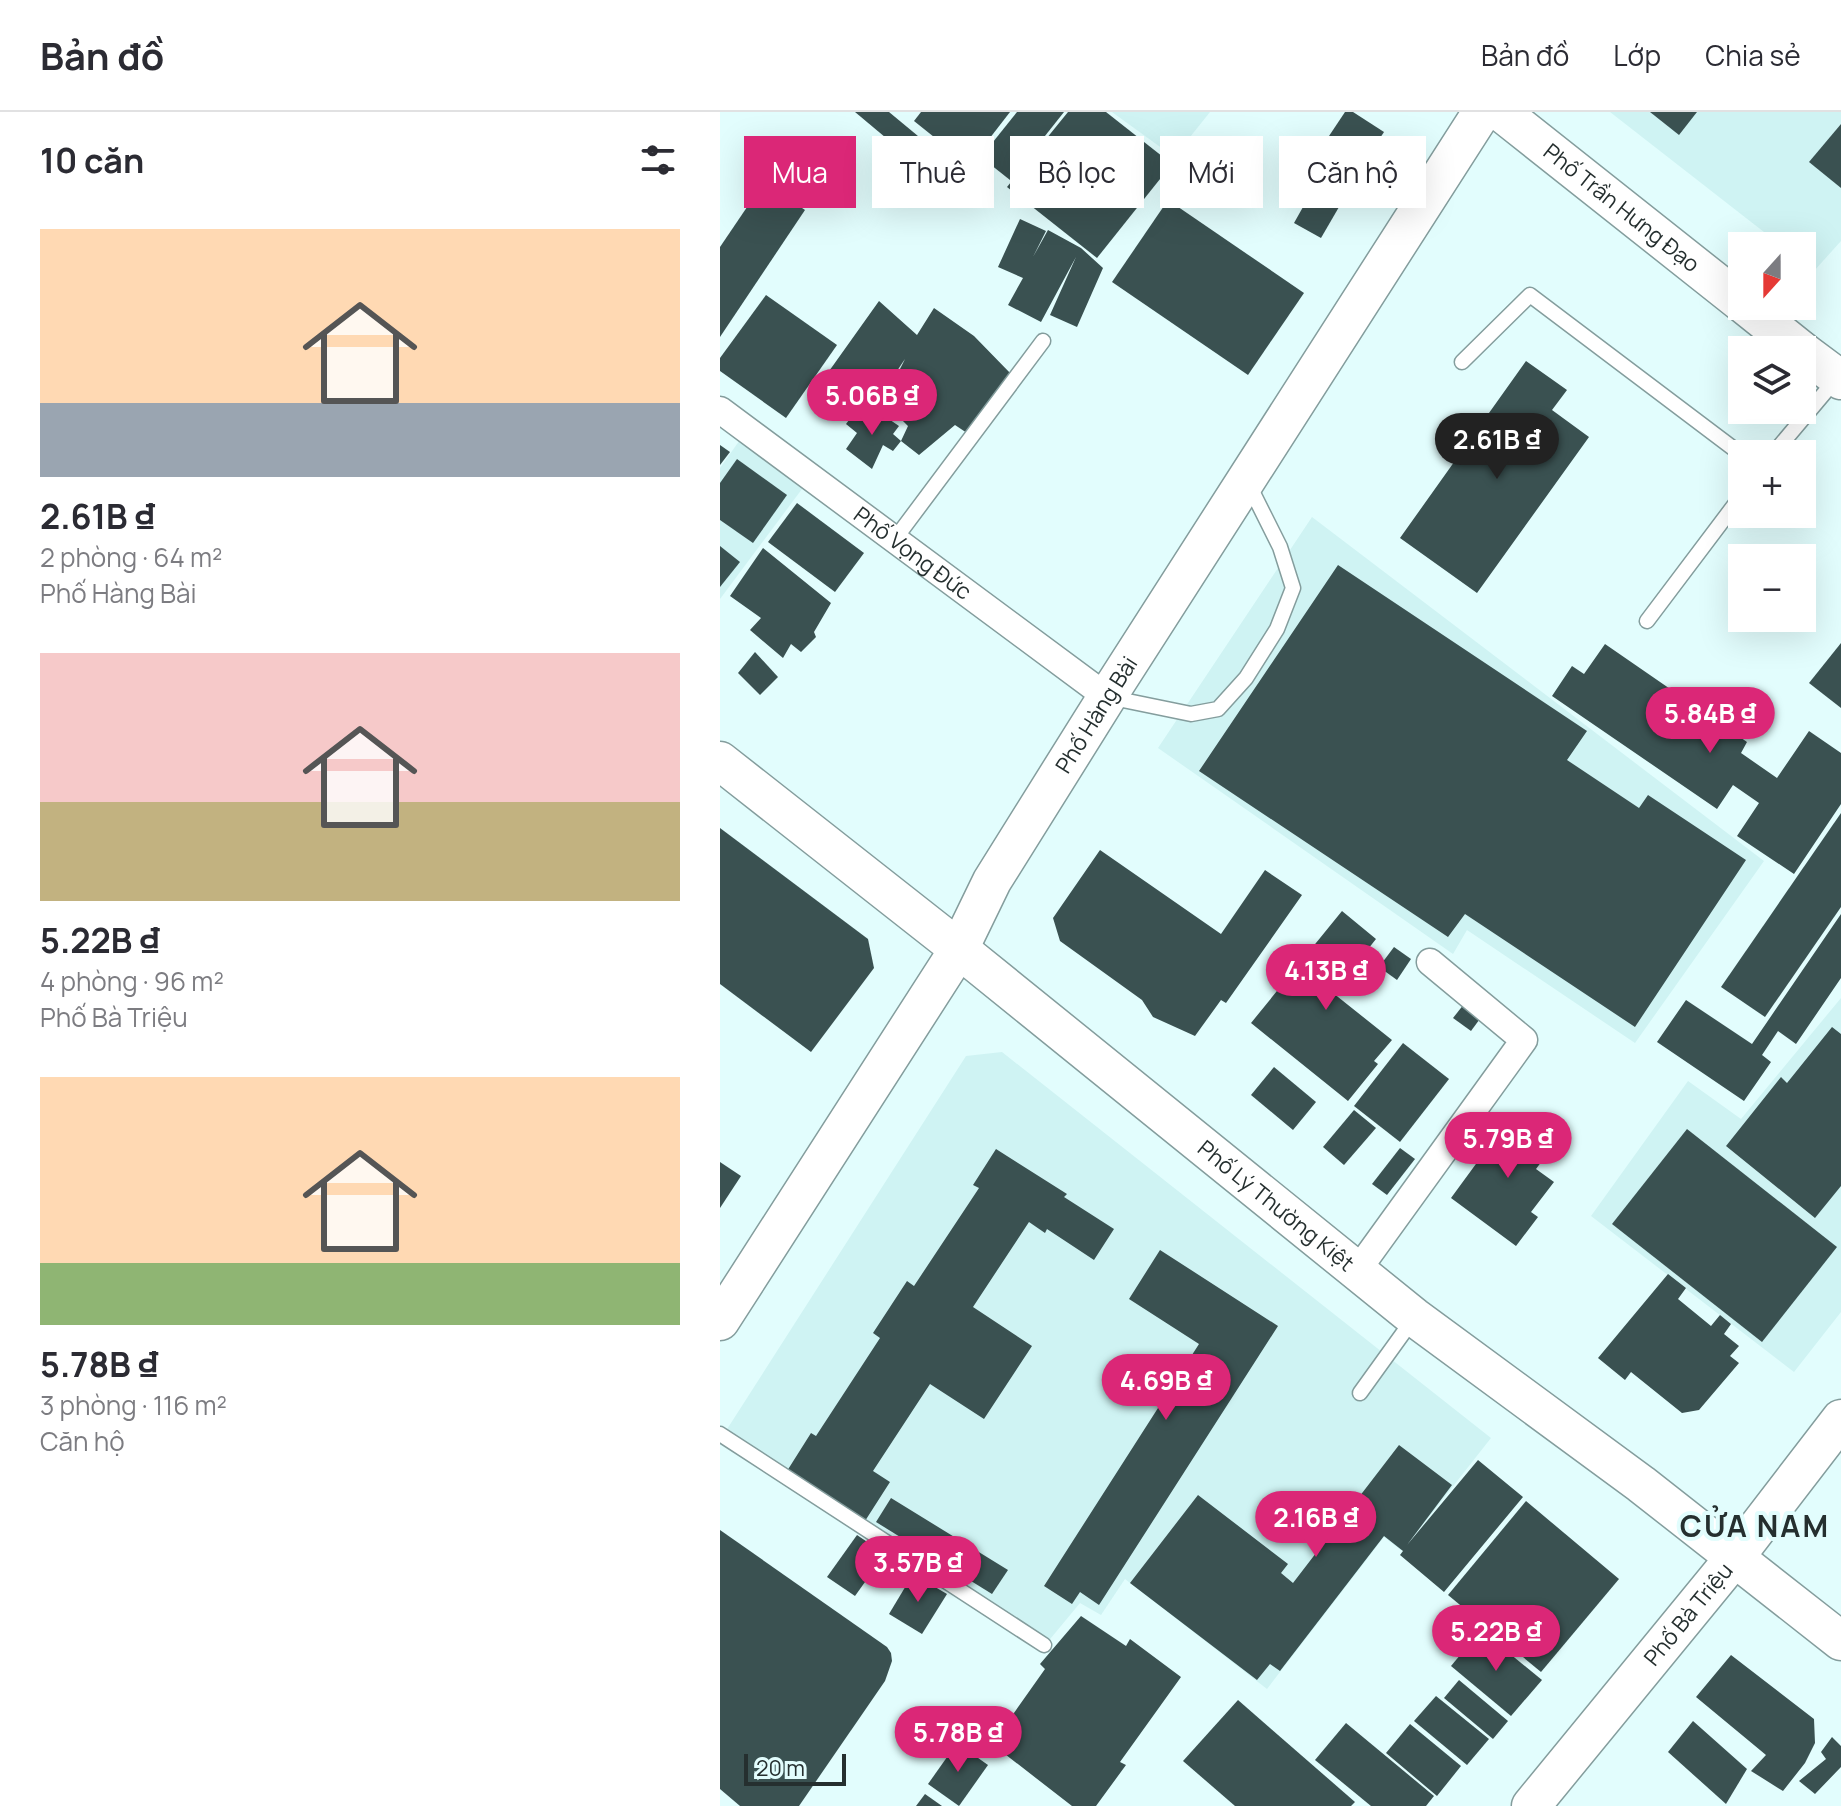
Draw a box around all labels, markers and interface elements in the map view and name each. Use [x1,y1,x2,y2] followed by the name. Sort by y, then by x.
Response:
[40,29,164,81] text: Bản đồ
[1481,36,1569,74] text: Bản đồ
[1613,36,1661,74] text: Lớp
[1705,36,1801,74] text: Chia sẻ
[744,136,856,208] chip: Mua
[872,136,994,208] chip: Thuê
[1010,136,1144,208] chip: Bộ lọc
[1160,136,1263,208] chip: Mới
[1279,136,1426,208] chip: Căn hộ
[1537,136,1706,279] street label: Phố Trần Hưng Đạo
[40,137,144,183] text: 10 căn
[636,138,680,182] icon: filters
[1728,232,1816,320] north arrow
[1728,232,1816,632] map controls
[288,281,432,425] icon: home
[1728,336,1816,424] button: layers
[798,369,946,437] pin: 5.06B ₫
[825,377,919,413] text: 5.06B ₫
[1423,413,1571,481] pin: 2.61B ₫
[1453,421,1541,457] text: 2.61B ₫
[1728,440,1816,528] button: +
[40,493,155,539] text: 2.61B ₫
[848,499,978,606] street label: Phố Vọng Đức
[40,539,222,575] text: 2 phòng · 64 m²
[1728,544,1816,632] button: −
[40,575,196,611] text: Phố Hàng Bài
[1048,651,1144,779] street label: Phố Hàng Bài
[1636,687,1784,755] pin: 5.84B ₫
[1664,695,1756,731] text: 5.84B ₫
[288,705,432,849] icon: home
[40,917,160,963] text: 5.22B ₫
[1252,944,1400,1012] pin: 4.13B ₫
[1284,952,1368,988] text: 4.13B ₫
[40,963,224,999] text: 4 phòng · 96 m²
[40,999,188,1035] text: Phố Bà Triệu
[1434,1112,1582,1180] pin: 5.79B ₫
[1463,1120,1553,1156] text: 5.79B ₫
[288,1129,432,1273] icon: home
[1192,1133,1361,1278] street label: Phố Lý Thường Kiệt
[40,1341,158,1387] text: 5.78B ₫
[1092,1354,1240,1422] pin: 4.69B ₫
[1120,1362,1212,1398] text: 4.69B ₫
[40,1387,227,1423] text: 3 phòng · 116 m²
[40,1423,125,1459] text: Căn hộ
[1242,1491,1390,1559] pin: 2.16B ₫
[1273,1499,1359,1535] text: 2.16B ₫
[1680,1505,1830,1546] district label: CỬA NAM
[844,1536,992,1604] pin: 3.57B ₫
[873,1544,963,1580] text: 3.57B ₫
[1637,1556,1739,1672] street label: Phố Bà Triệu
[1422,1605,1570,1673] pin: 5.22B ₫
[1450,1613,1542,1649] text: 5.22B ₫
[884,1706,1032,1774] pin: 5.78B ₫
[913,1714,1003,1750] text: 5.78B ₫
[744,1750,846,1786] scale bar
[756,1753,805,1783] text: 20 m

